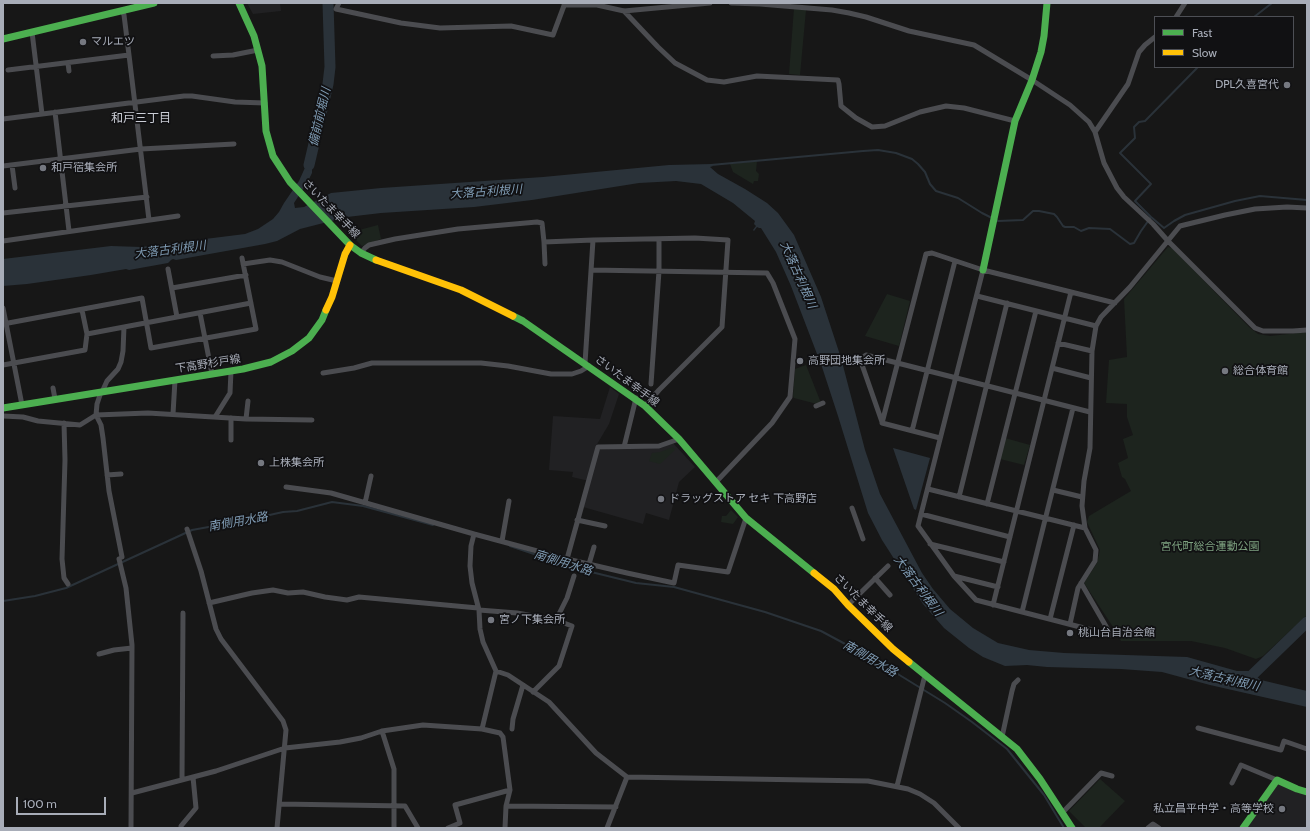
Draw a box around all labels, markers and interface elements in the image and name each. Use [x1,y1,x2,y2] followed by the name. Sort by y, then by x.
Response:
[1154,16,1294,68] legend
[1192,25,1212,40] text: Fast
[91,35,135,49] place label: マルエツ
[78,37,88,47] marker: マルエツ
[1192,45,1217,60] text: Slow
[1215,78,1279,92] place label: DPL久喜宮代
[1282,80,1292,90] marker: DPL久喜宮代
[306,86,334,148] water label: 備前前堀川
[111,111,171,125] district label: 和戸三丁目
[51,161,117,175] place label: 和戸宿集会所
[38,163,48,173] marker: 和戸宿集会所
[300,177,362,241] street label: さいたま幸手線
[450,182,522,202] water label: 大落古利根川
[133,238,207,262] water label: 大落古利根川
[777,239,819,311] water label: 大落古利根川
[174,352,242,376] street label: 下高野杉戸線
[592,353,662,409] street label: さいたま幸手線
[808,354,885,368] place label: 高野団地集会所
[795,356,805,366] marker: 高野団地集会所
[1233,364,1288,378] place label: 総合体育館
[1220,366,1230,376] marker: 総合体育館
[269,456,324,470] place label: 上株集会所
[256,458,266,468] marker: 上株集会所
[669,492,817,506] place label: ドラッグストア セキ 下高野店
[656,494,666,504] marker: ドラッグストア セキ 下高野店
[207,510,269,534] water label: 南側用水路
[1161,540,1259,554] park label: 宮代町総合運動公園
[532,547,594,579] water label: 南側用水路
[891,553,945,619] water label: 大落古利根川
[831,571,895,635] street label: さいたま幸手線
[499,613,565,627] place label: 宮ノ下集会所
[486,615,496,625] marker: 宮ノ下集会所
[1078,626,1155,640] place label: 桃山台自治会館
[1065,628,1075,638] marker: 桃山台自治会館
[840,638,900,680] water label: 南側用水路
[1187,664,1261,694] water label: 大落古利根川
[18,789,108,815] scale bar
[23,796,57,811] text: 100 m
[1153,802,1274,816] place label: 私立昌平中学・高等学校
[1277,804,1287,814] marker: 私立昌平中学・高等学校

